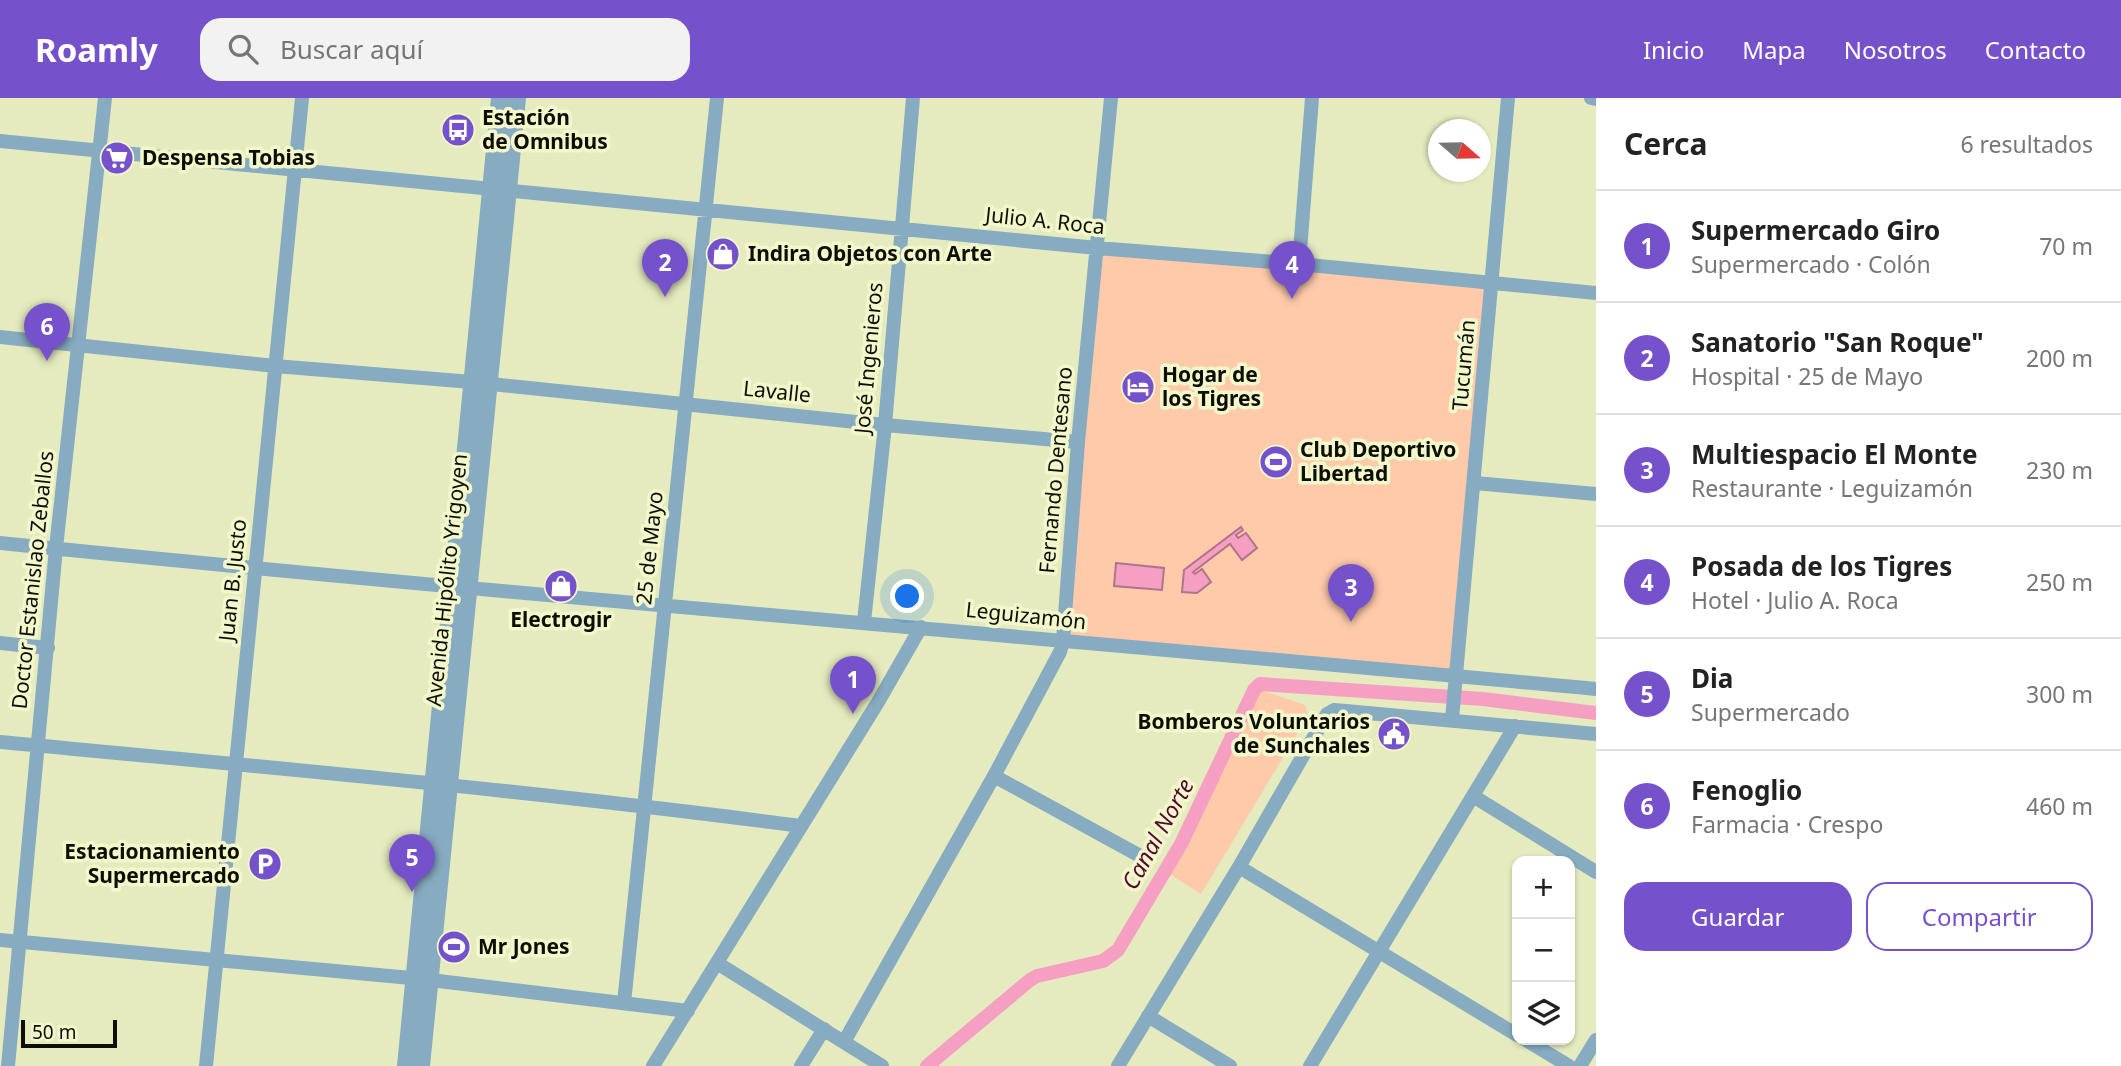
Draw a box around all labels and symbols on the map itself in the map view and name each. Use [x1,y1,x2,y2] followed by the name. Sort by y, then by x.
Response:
[482,103,608,155] place label: Estación de Omnibus
[439,111,477,149] bus stop icon: Estación de Omnibus
[1428,119,1491,182] north arrow
[98,139,136,177] supermarket icon: Despensa Tobias
[142,143,315,171] place label: Despensa Tobias
[982,200,1106,240] street label: Julio A. Roca
[704,235,742,273] shop icon: Indira Objetos con Arte
[642,239,688,297] pin: 2
[748,239,992,267] place label: Indira Objetos con Arte
[1269,241,1315,299] pin: 4
[847,281,889,437] street label: José Ingenieros
[24,303,70,361] pin: 6
[1445,318,1481,411] street label: Tucumán
[1162,360,1261,412] place label: Hogar de los Tigres
[1032,365,1078,574] street label: Fernando Dentesano
[1119,368,1157,406] hotel icon: Hogar de los Tigres
[742,374,812,408] street label: Lavalle
[1300,435,1456,487] place label: Club Deportivo Libertad
[1257,443,1295,481] sports icon: Club Deportivo Libertad
[5,449,59,710] street label: Doctor Estanislao Zeballos
[419,452,473,708] street label: Avenida Hipólito Yrigoyen
[629,490,669,606] street label: 25 de Mayo
[211,518,252,644] street label: Juan B. Justo
[1328,564,1374,622] pin: 3
[542,567,580,605] shop icon: Electrogir
[890,579,924,613] your location
[964,595,1088,635] street label: Leguizamón
[510,605,612,633] place label: Electrogir
[830,656,876,714] pin: 1
[1138,707,1370,759] place label: Bomberos Voluntarios de Sunchales
[1375,715,1413,753] public building icon: Bomberos Voluntarios de Sunchales
[1113,772,1201,895] water label: Canal Norte
[389,834,435,892] pin: 5
[64,837,240,889] place label: Estacionamiento Supermercado
[246,845,284,883] parking icon: Estacionamiento Supermercado
[435,928,473,966] sports icon: Mr Jones
[478,932,569,960] place label: Mr Jones
[21,1017,117,1049] scale bar

